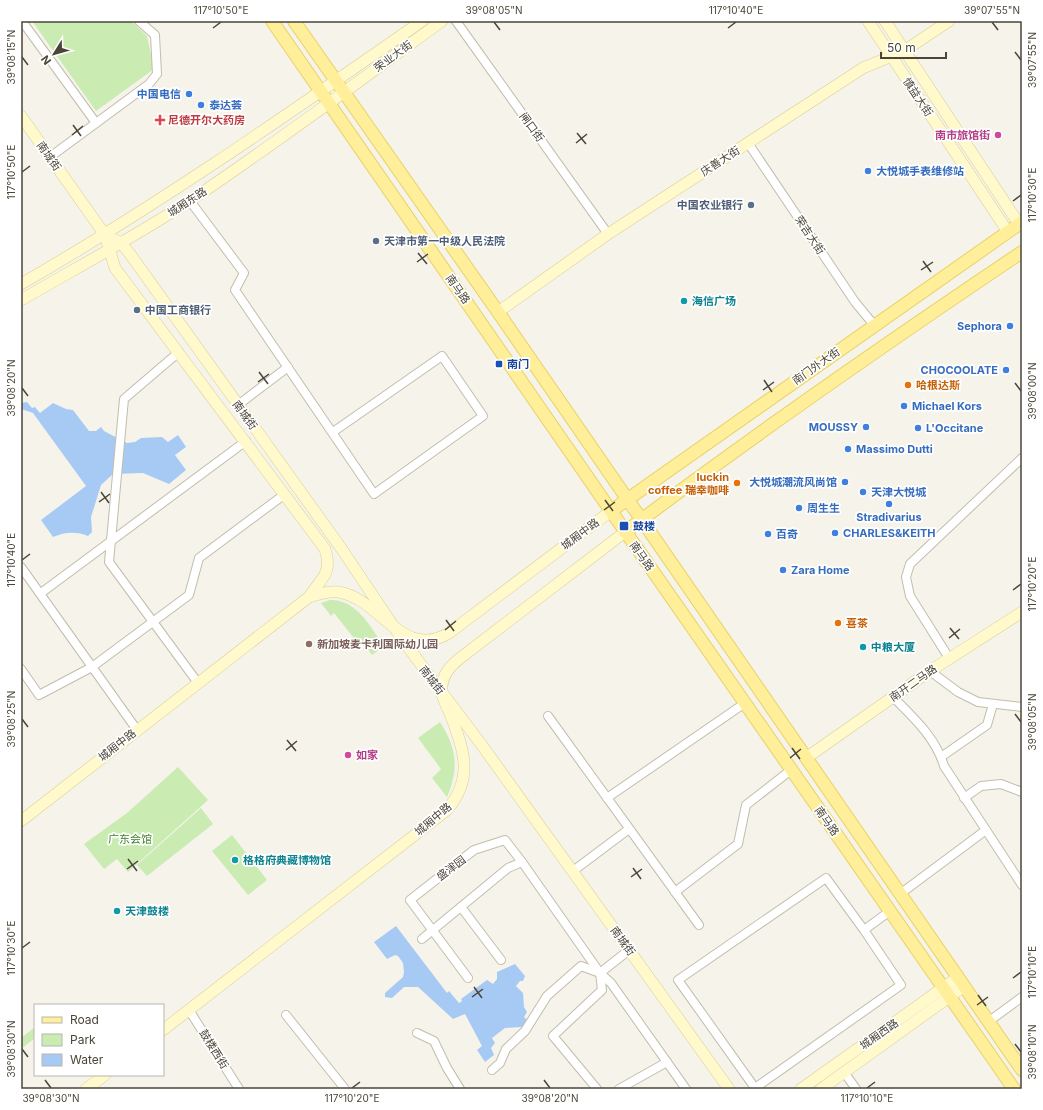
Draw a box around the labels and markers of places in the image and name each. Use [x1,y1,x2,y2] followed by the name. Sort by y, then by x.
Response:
[137,87,181,101] place label: 中国电信
[184,89,194,99] marker: 中国电信
[209,98,242,112] place label: 泰达荟
[196,100,206,110] marker: 泰达荟
[168,113,245,127] place label: 尼德开尔大药房
[155,115,165,125] marker: 尼德开尔大药房
[935,128,990,142] place label: 南市旅馆街
[993,130,1003,140] marker: 南市旅馆街
[876,164,964,178] place label: 大悦城手表维修站
[863,166,873,176] marker: 大悦城手表维修站
[677,198,743,212] place label: 中国农业银行
[746,200,756,210] marker: 中国农业银行
[384,234,505,248] place label: 天津市第一中级人民法院
[371,236,381,246] marker: 天津市第一中级人民法院
[692,294,736,308] place label: 海信广场
[679,296,689,306] marker: 海信广场
[145,303,211,317] place label: 中国工商银行
[132,305,142,315] marker: 中国工商银行
[957,319,1002,333] place label: Sephora
[1005,321,1015,331] marker: Sephora
[507,357,529,371] place label: 南门
[494,359,504,369] marker: 南门
[921,363,998,377] place label: CHOCOOLATE
[1001,365,1011,375] marker: CHOCOOLATE
[916,378,960,392] place label: 哈根达斯
[903,380,913,390] marker: 哈根达斯
[912,399,982,413] place label: Michael Kors
[899,401,909,411] marker: Michael Kors
[809,420,858,434] place label: MOUSSY
[926,421,984,435] place label: L'Occitane
[861,422,871,432] marker: MOUSSY
[913,423,923,433] marker: L'Occitane
[856,442,933,456] place label: Massimo Dutti
[843,444,853,454] marker: Massimo Dutti
[648,470,729,497] place label: luckin coffee 瑞幸咖啡
[749,475,837,489] place label: 大悦城潮流风尚馆
[840,477,850,487] marker: 大悦城潮流风尚馆
[732,478,742,488] marker: luckin coffee 瑞幸咖啡
[871,485,927,499] place label: 天津大悦城
[858,487,868,497] marker: 天津大悦城
[884,499,894,509] marker: Stradivarius
[807,501,840,515] place label: 周生生
[794,503,804,513] marker: 周生生
[856,510,922,524] place label: Stradivarius
[633,519,655,533] place label: 鼓楼
[618,520,630,532] marker: 鼓楼
[843,526,936,540] place label: CHARLES&KEITH
[776,527,798,541] place label: 百奇
[830,528,840,538] marker: CHARLES&KEITH
[763,529,773,539] marker: 百奇
[791,563,850,577] place label: Zara Home
[778,565,788,575] marker: Zara Home
[846,616,868,630] place label: 喜茶
[833,618,843,628] marker: 喜茶
[317,637,438,651] place label: 新加坡麦卡利国际幼儿园
[304,639,314,649] marker: 新加坡麦卡利国际幼儿园
[871,640,915,654] place label: 中粮大厦
[858,642,868,652] marker: 中粮大厦
[356,748,378,762] place label: 如家
[343,750,353,760] marker: 如家
[243,853,331,867] place label: 格格府典藏博物馆
[230,855,240,865] marker: 格格府典藏博物馆
[125,904,169,918] place label: 天津鼓楼
[112,906,122,916] marker: 天津鼓楼

